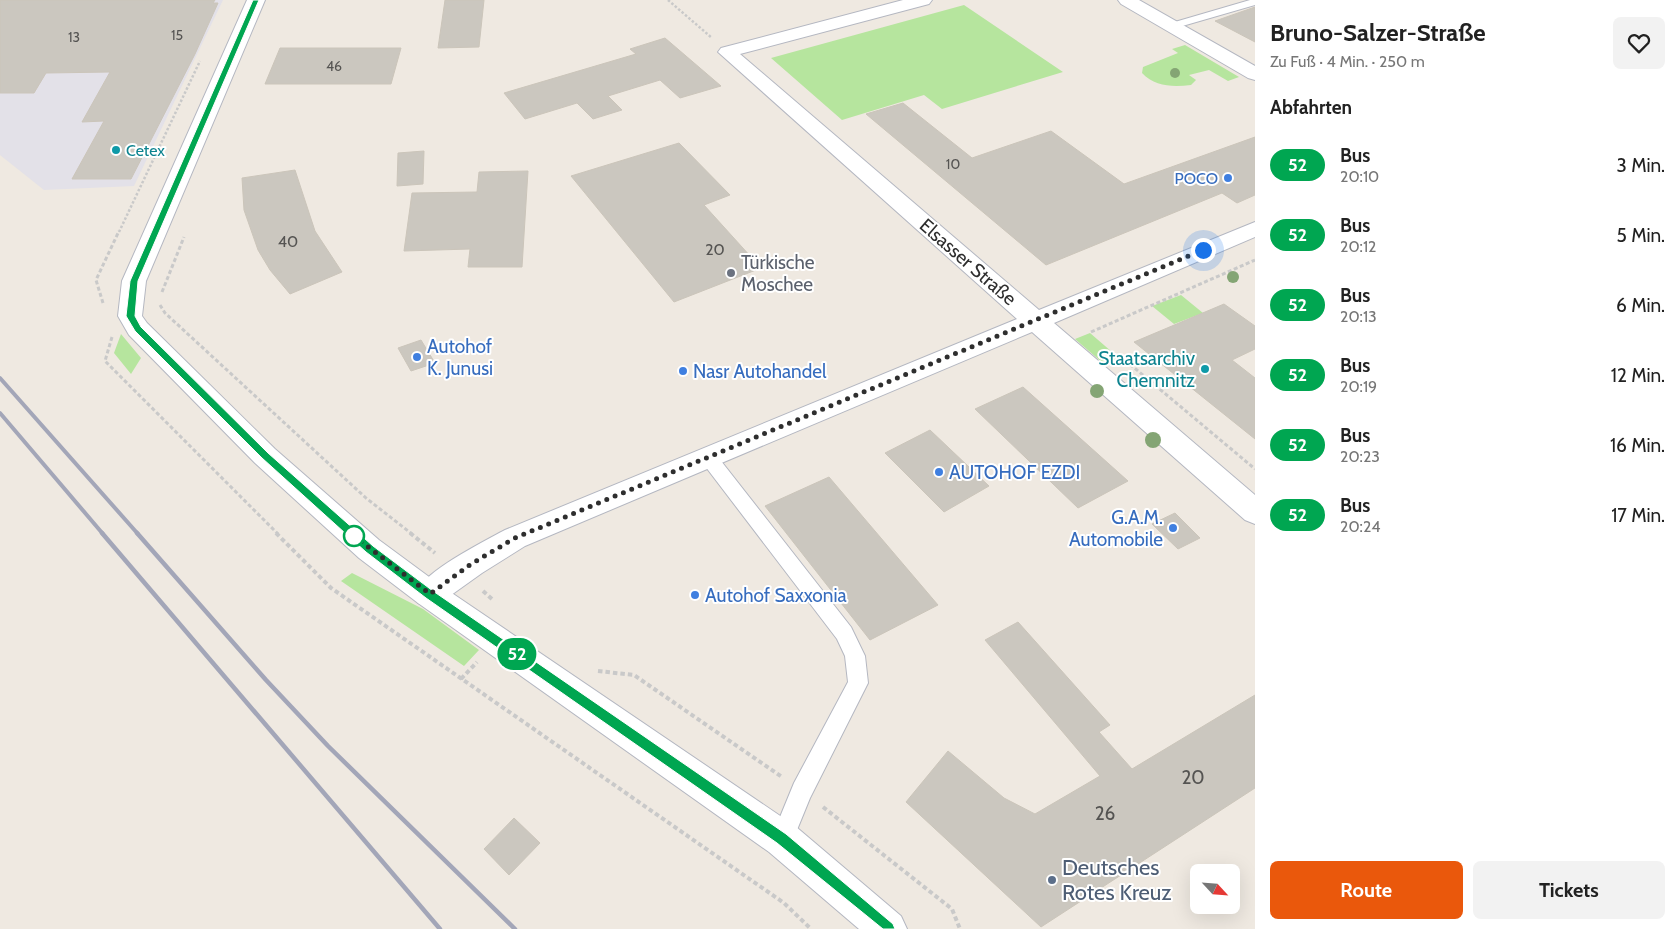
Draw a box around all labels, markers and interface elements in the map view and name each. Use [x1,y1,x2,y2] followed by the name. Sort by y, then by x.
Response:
[1613,17,1665,69] button: heart
[1270,18,1486,47] text: Bruno-Salzer-Straße
[171,26,183,44] house number: 15
[68,28,80,46] house number: 13
[1270,52,1425,71] text: Zu Fuß · 4 Min. · 250 m
[326,57,342,75] house number: 46
[1270,96,1352,119] text: Abfahrten
[126,141,165,160] place label: Cetex
[110,144,122,156] marker: Cetex
[1340,144,1370,167] text: Bus
[1288,154,1307,176] text: 52
[1617,154,1665,177] text: 3 Min.
[946,155,960,173] house number: 10
[1340,167,1379,186] text: 20:10
[1175,169,1218,188] place label: POCO
[1222,172,1234,184] marker: POCO
[915,214,1021,310] street label: Elsasser Straße
[1340,214,1370,237] text: Bus
[1288,224,1307,246] text: 52
[1617,224,1665,247] text: 5 Min.
[278,232,298,251] house number: 40
[1340,237,1376,256] text: 20:12
[1191,238,1216,263] your location
[705,240,725,259] house number: 20
[741,251,815,296] place label: Türkische Moschee
[725,267,737,279] marker: Türkische Moschee
[1340,284,1370,307] text: Bus
[1288,294,1307,316] text: 52
[1616,294,1665,317] text: 6 Min.
[1340,307,1377,326] text: 20:13
[427,335,493,380] place label: Autohof K. Junusi
[1098,347,1196,392] place label: Staatsarchiv Chemnitz
[411,351,423,363] marker: Autohof K. Junusi
[1340,354,1370,377] text: Bus
[693,360,827,383] place label: Nasr Autohandel
[1199,363,1211,375] marker: Staatsarchiv Chemnitz
[1288,364,1307,386] text: 52
[1611,364,1665,387] text: 12 Min.
[677,365,689,377] marker: Nasr Autohandel
[1340,377,1377,396] text: 20:19
[1340,424,1370,447] text: Bus
[1288,434,1307,456] text: 52
[1610,434,1665,457] text: 16 Min.
[1340,447,1380,466] text: 20:23
[949,461,1080,484] place label: AUTOHOF EZDI
[933,466,945,478] marker: AUTOHOF EZDI
[1340,494,1370,517] text: Bus
[1288,504,1307,526] text: 52
[1611,504,1665,527] text: 17 Min.
[1069,506,1163,551] place label: G.A.M. Automobile
[1340,517,1381,536] text: 20:24
[1167,522,1179,534] marker: G.A.M. Automobile
[343,525,365,547] unlabelled marker
[705,584,847,607] place label: Autohof Saxxonia
[689,589,701,601] marker: Autohof Saxxonia
[494,638,540,670] line badge: 52
[507,643,527,665] text: 52
[1181,766,1205,789] house number: 20
[1095,802,1115,825] house number: 26
[1062,854,1172,906] place label: Deutsches Rotes Kreuz
[1270,861,1463,919] button: Route
[1473,861,1665,919] button: Tickets
[1190,864,1240,914] north arrow
[1190,864,1240,914] map controls
[1046,874,1058,886] marker: Deutsches Rotes Kreuz

